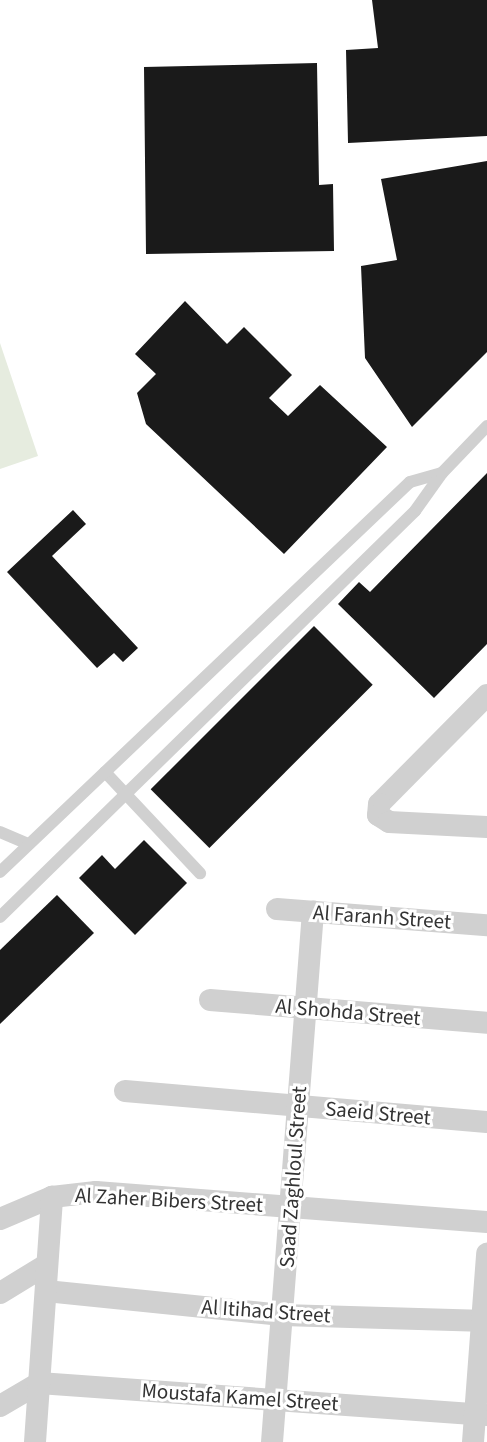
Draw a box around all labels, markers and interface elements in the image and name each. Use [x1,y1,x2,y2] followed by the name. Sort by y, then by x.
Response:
[312,900,452,934] street label: Al Faranh Street
[274,993,422,1031] street label: Al Shohda Street
[274,1085,312,1269] street label: Saad Zaghloul Street
[324,1096,432,1130] street label: Saeid Street
[74,1182,264,1218] street label: Al Zaher Bibers Street
[201,1294,331,1328] street label: Al Itihad Street
[141,1378,339,1416] street label: Moustafa Kamel Street

